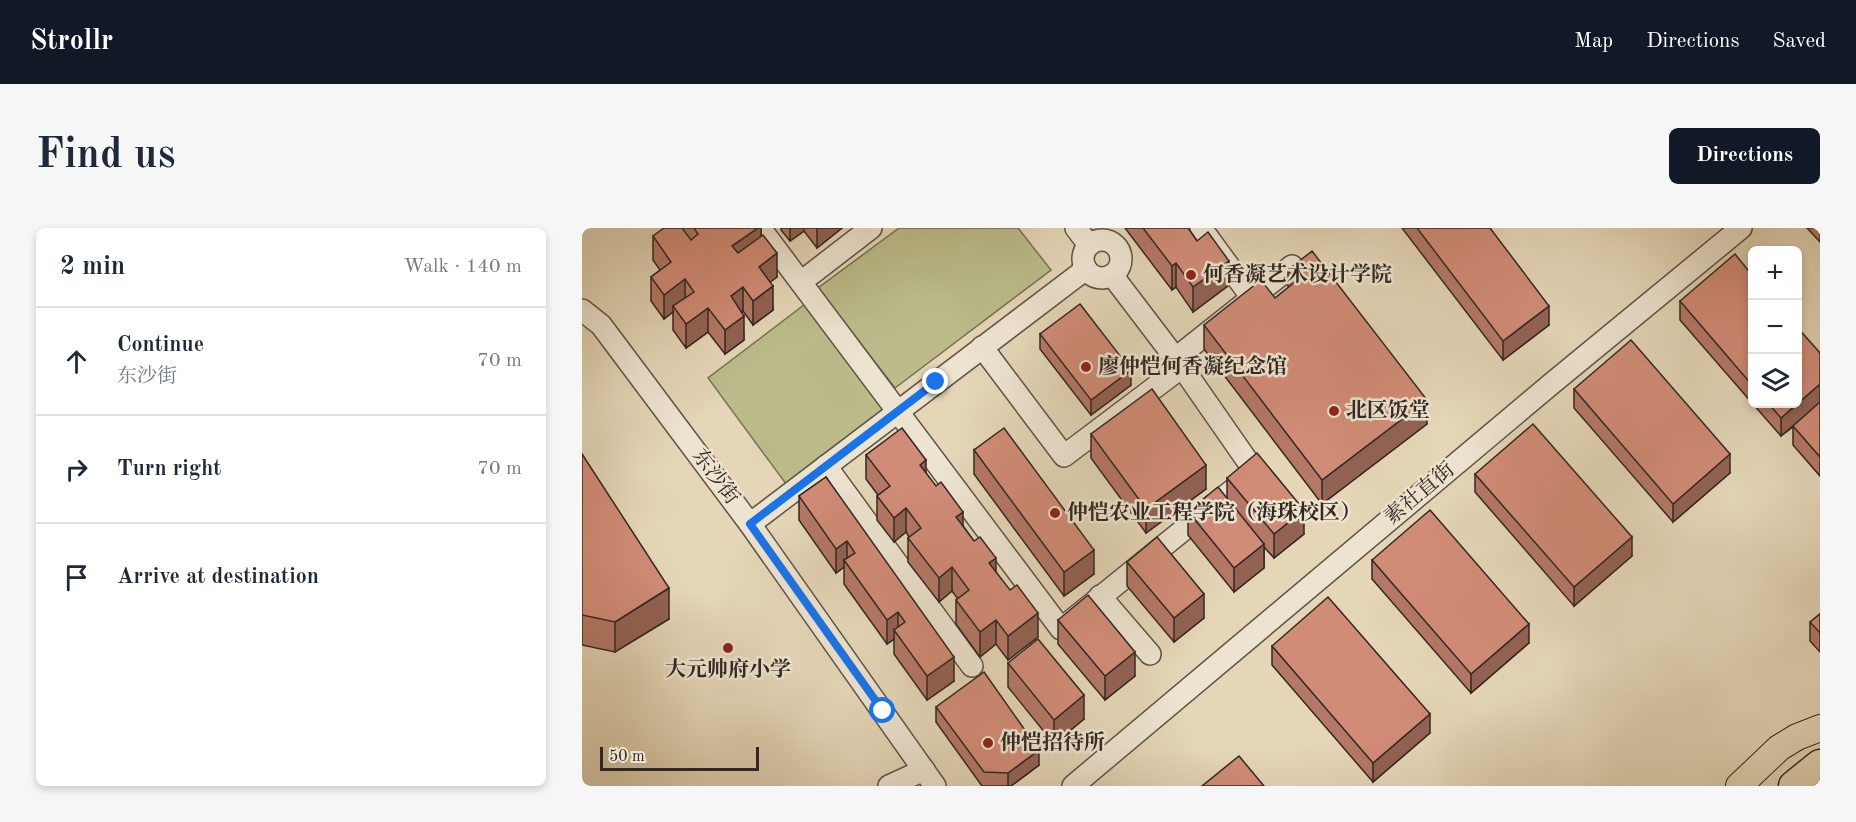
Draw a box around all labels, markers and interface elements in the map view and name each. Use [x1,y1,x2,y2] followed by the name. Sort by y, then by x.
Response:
[30,28,113,56] text: Strollr
[1574,31,1613,52] text: Map
[1646,31,1740,52] text: Directions
[1773,31,1826,52] text: Saved
[1669,128,1820,184] button: Directions
[36,135,175,177] text: Find us
[1748,246,1802,408] map controls
[1748,246,1802,300] button: +
[60,254,125,280] text: 2 min
[403,257,522,277] text: Walk · 140 m
[1203,262,1392,286] place label: 何香凝艺术设计学院
[1184,268,1198,282] marker: 何香凝艺术设计学院
[1748,300,1802,354] button: −
[117,334,204,356] text: Continue
[60,345,93,378] icon: ahead
[477,351,522,371] text: 70 m
[1098,354,1287,378] place label: 廖仲恺何香凝纪念馆
[1748,354,1802,408] button: layers
[1079,360,1093,374] marker: 廖仲恺何香凝纪念馆
[117,367,177,387] text: 东沙街
[922,368,948,394] route end
[1346,399,1430,422] place label: 北区饭堂
[1327,404,1341,418] marker: 北区饭堂
[688,444,744,508] street label: 东沙街
[60,453,93,486] icon: right
[1380,457,1459,529] street label: 素社直街
[117,458,221,480] text: Turn right
[477,459,522,479] text: 70 m
[1067,501,1361,524] place label: 仲恺农业工程学院（海珠校区）
[1048,506,1062,520] marker: 仲恺农业工程学院（海珠校区）
[60,561,93,594] icon: arrive
[117,566,319,588] text: Arrive at destination
[721,641,735,655] marker: 大元帅府小学
[665,657,791,681] place label: 大元帅府小学
[869,697,895,723] route start
[1000,731,1105,754] place label: 仲恺招待所
[981,736,995,750] marker: 仲恺招待所
[600,744,759,772] scale bar
[609,749,645,765] text: 50 m

